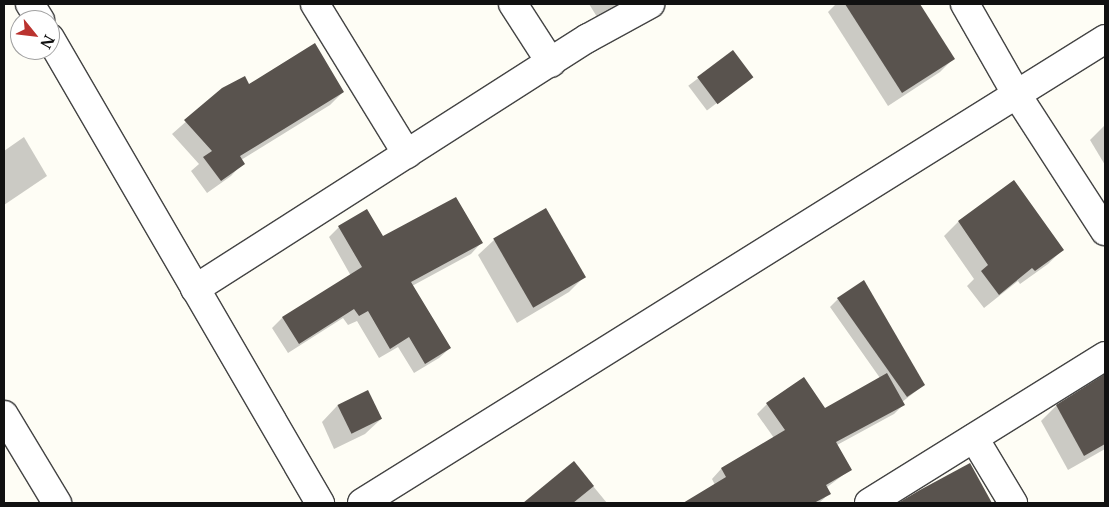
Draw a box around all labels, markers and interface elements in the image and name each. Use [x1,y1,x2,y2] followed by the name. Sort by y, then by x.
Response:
[10,10,60,60] north arrow
[36,32,58,52] text: N

